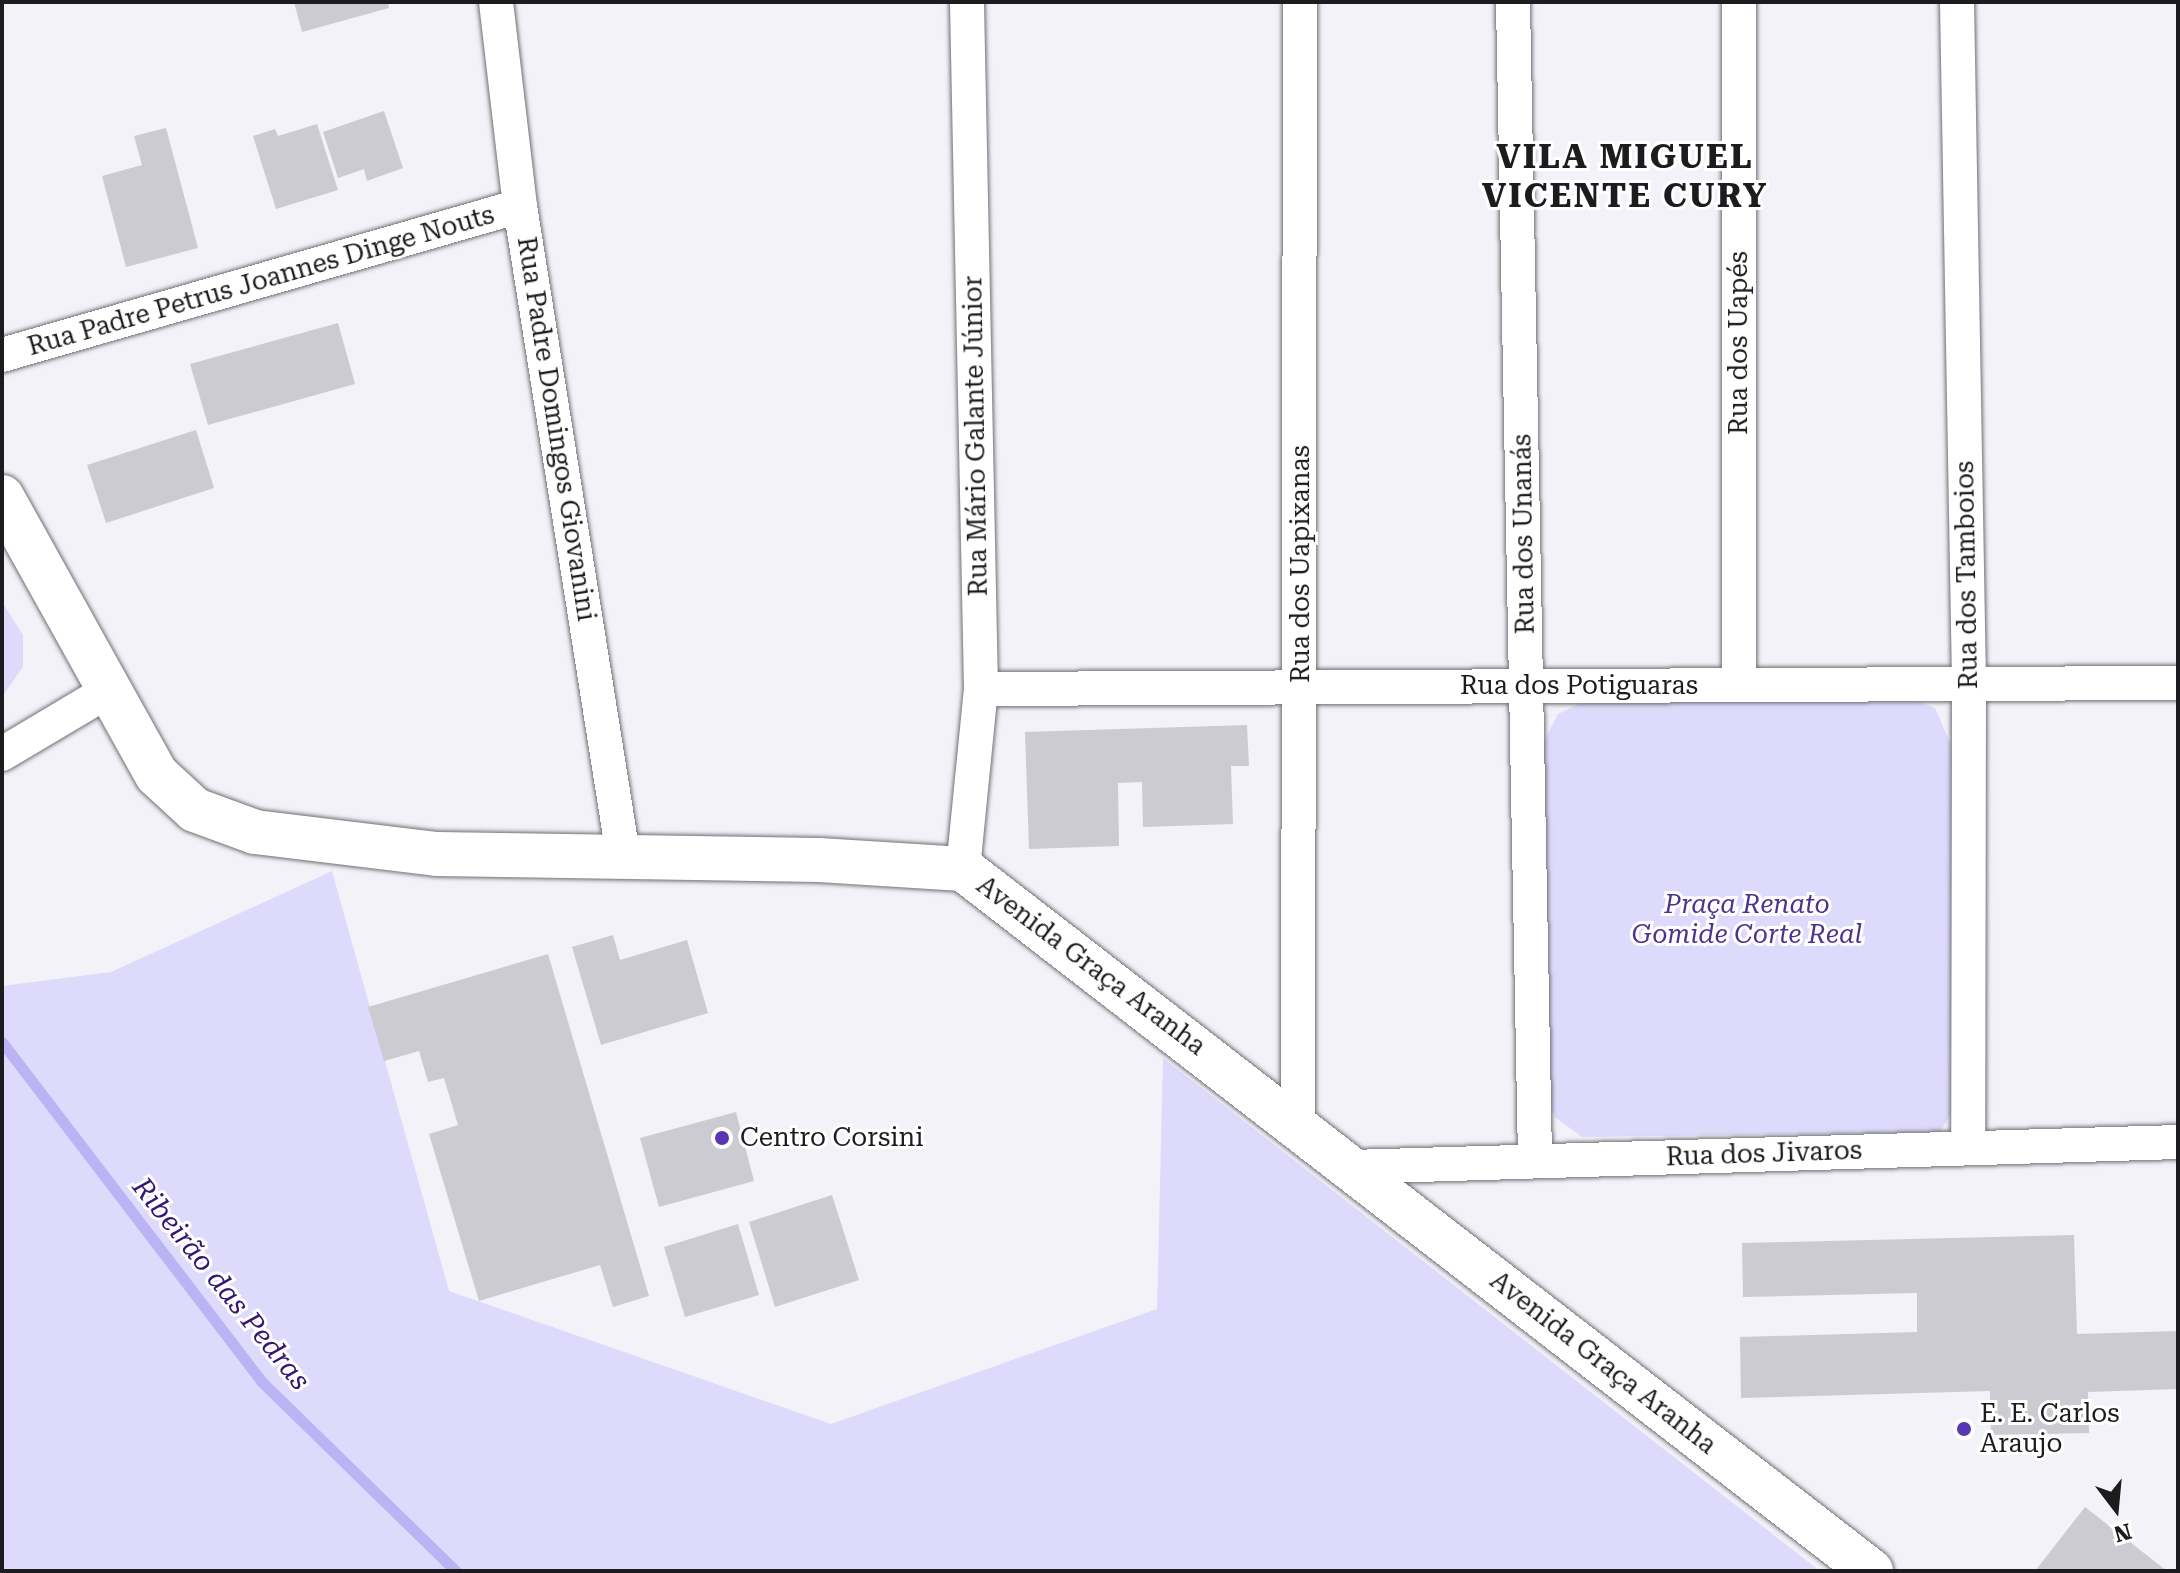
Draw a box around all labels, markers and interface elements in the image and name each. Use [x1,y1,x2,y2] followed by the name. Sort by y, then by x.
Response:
[1482,136,1768,216] district label: VILA MIGUEL VICENTE CURY
[24,199,498,363] street label: Rua Padre Petrus Joannes Dinge Nouts
[510,235,602,623] street label: Rua Padre Domingos Giovanini
[1723,251,1755,435] street label: Rua dos Uapés
[958,275,994,597] street label: Rua Mário Galante Júnior
[1507,434,1541,634] street label: Rua dos Unanás
[1285,445,1317,683] street label: Rua dos Uapixanas
[1949,461,1985,689] street label: Rua dos Tamboios
[1460,670,1698,702] street label: Rua dos Potiguaras
[970,870,1212,1062] street label: Avenida Graça Aranha
[1632,889,1862,950] park label: Praça Renato Gomide Corte Real
[740,1122,924,1154] place label: Centro Corsini
[711,1127,733,1149] marker: Centro Corsini
[1665,1135,1863,1173] street label: Rua dos Jivaros
[125,1171,317,1397] water label: Ribeirão das Pedras
[1484,1265,1722,1461] street label: Avenida Graça Aranha
[1980,1398,2120,1460] place label: E. E. Carlos Araujo
[1955,1420,1973,1438] marker: E. E. Carlos Araujo
[2076,1469,2156,1549] north arrow
[2111,1518,2134,1547] text: N

